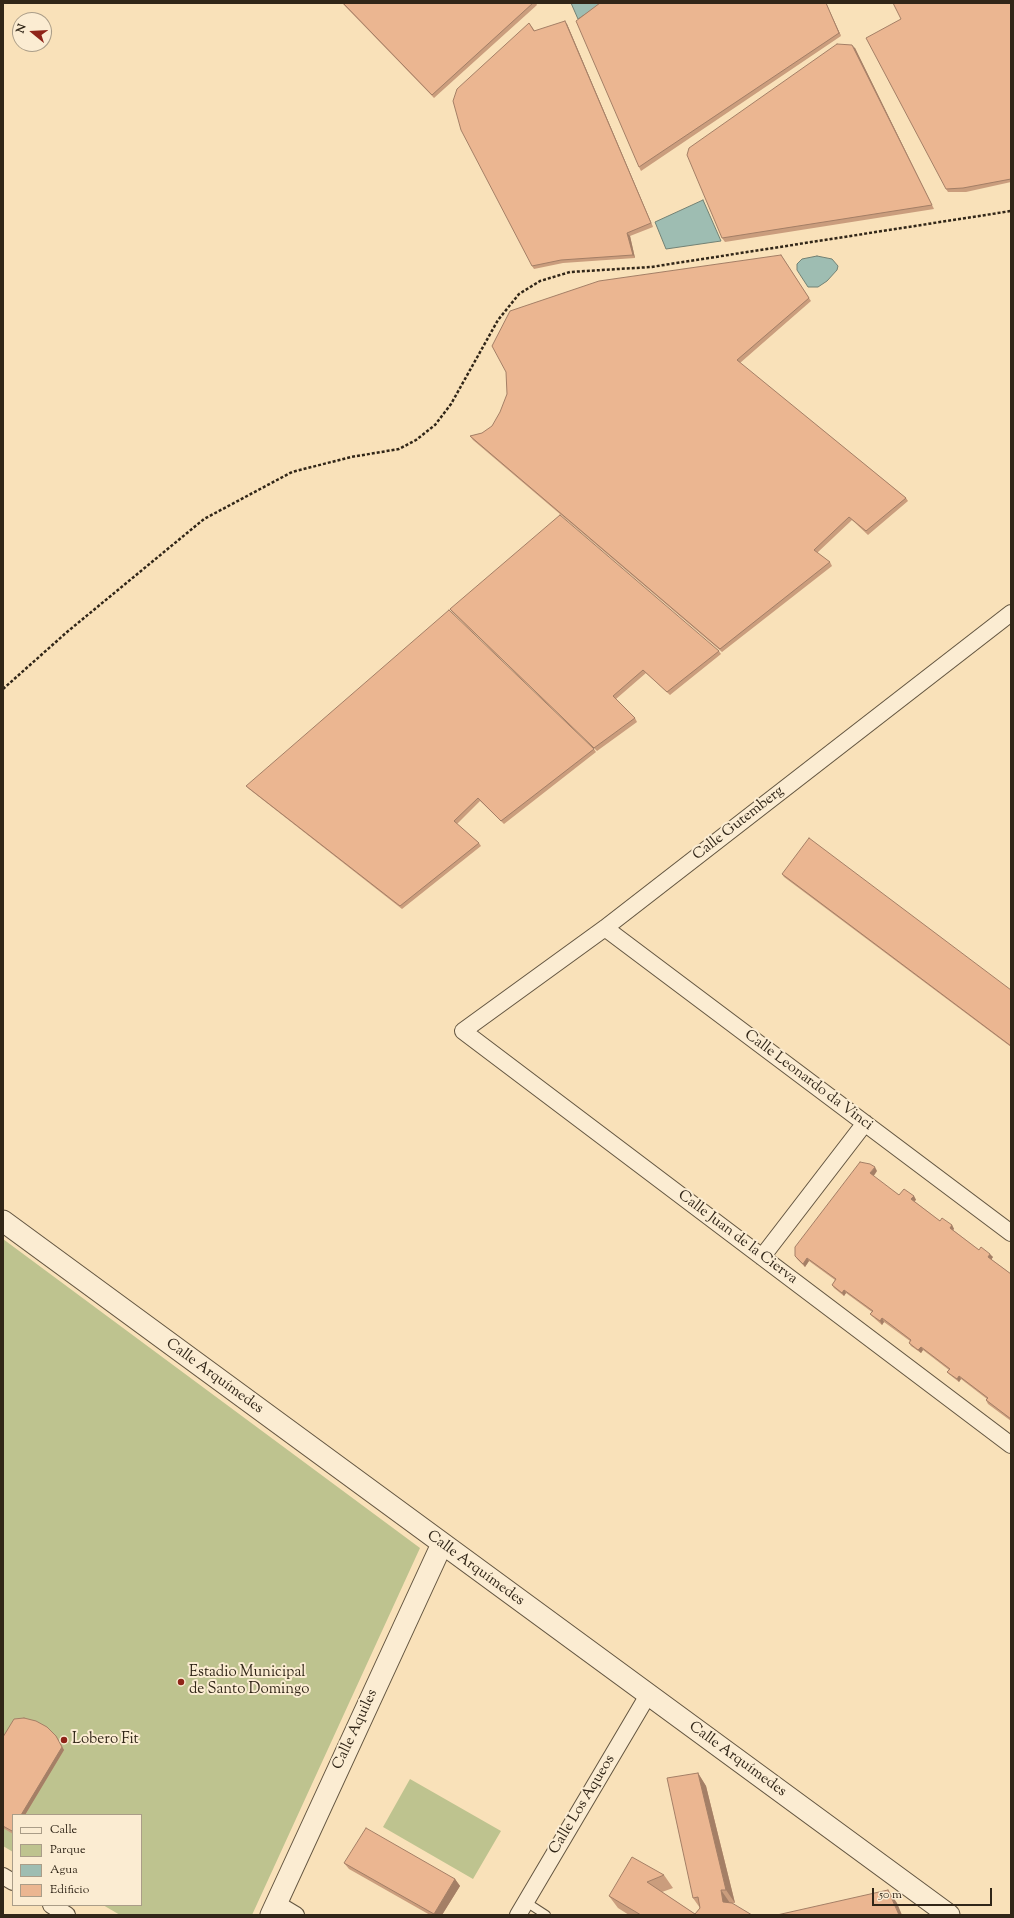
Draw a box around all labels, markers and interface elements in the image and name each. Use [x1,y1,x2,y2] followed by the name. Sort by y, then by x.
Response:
[12,12,52,52] north arrow
[13,22,31,35] text: N
[690,783,788,865] street label: Calle Gutemberg
[740,1027,876,1135] street label: Calle Leonardo da Vinci
[674,1187,800,1289] street label: Calle Juan de la Cierva
[162,1336,266,1418] street label: Calle Arquímedes
[423,1528,527,1610] street label: Calle Arquímedes
[189,1664,310,1699] place label: Estadio Municipal de Santo Domingo
[176,1677,186,1687] marker: Estadio Municipal de Santo Domingo
[330,1687,382,1773] street label: Calle Aquiles
[685,1719,789,1801] street label: Calle Arquímedes
[72,1731,139,1749] place label: Lobero Fit
[59,1735,69,1745] marker: Lobero Fit
[546,1752,620,1858] street label: Calle Los Aqueos
[12,1814,142,1906] legend
[50,1821,77,1839] text: Calle
[50,1841,86,1859] text: Parque
[50,1861,78,1879] text: Agua
[874,1880,994,1906] scale bar
[50,1881,89,1899] text: Edificio
[879,1886,902,1904] text: 50 m

